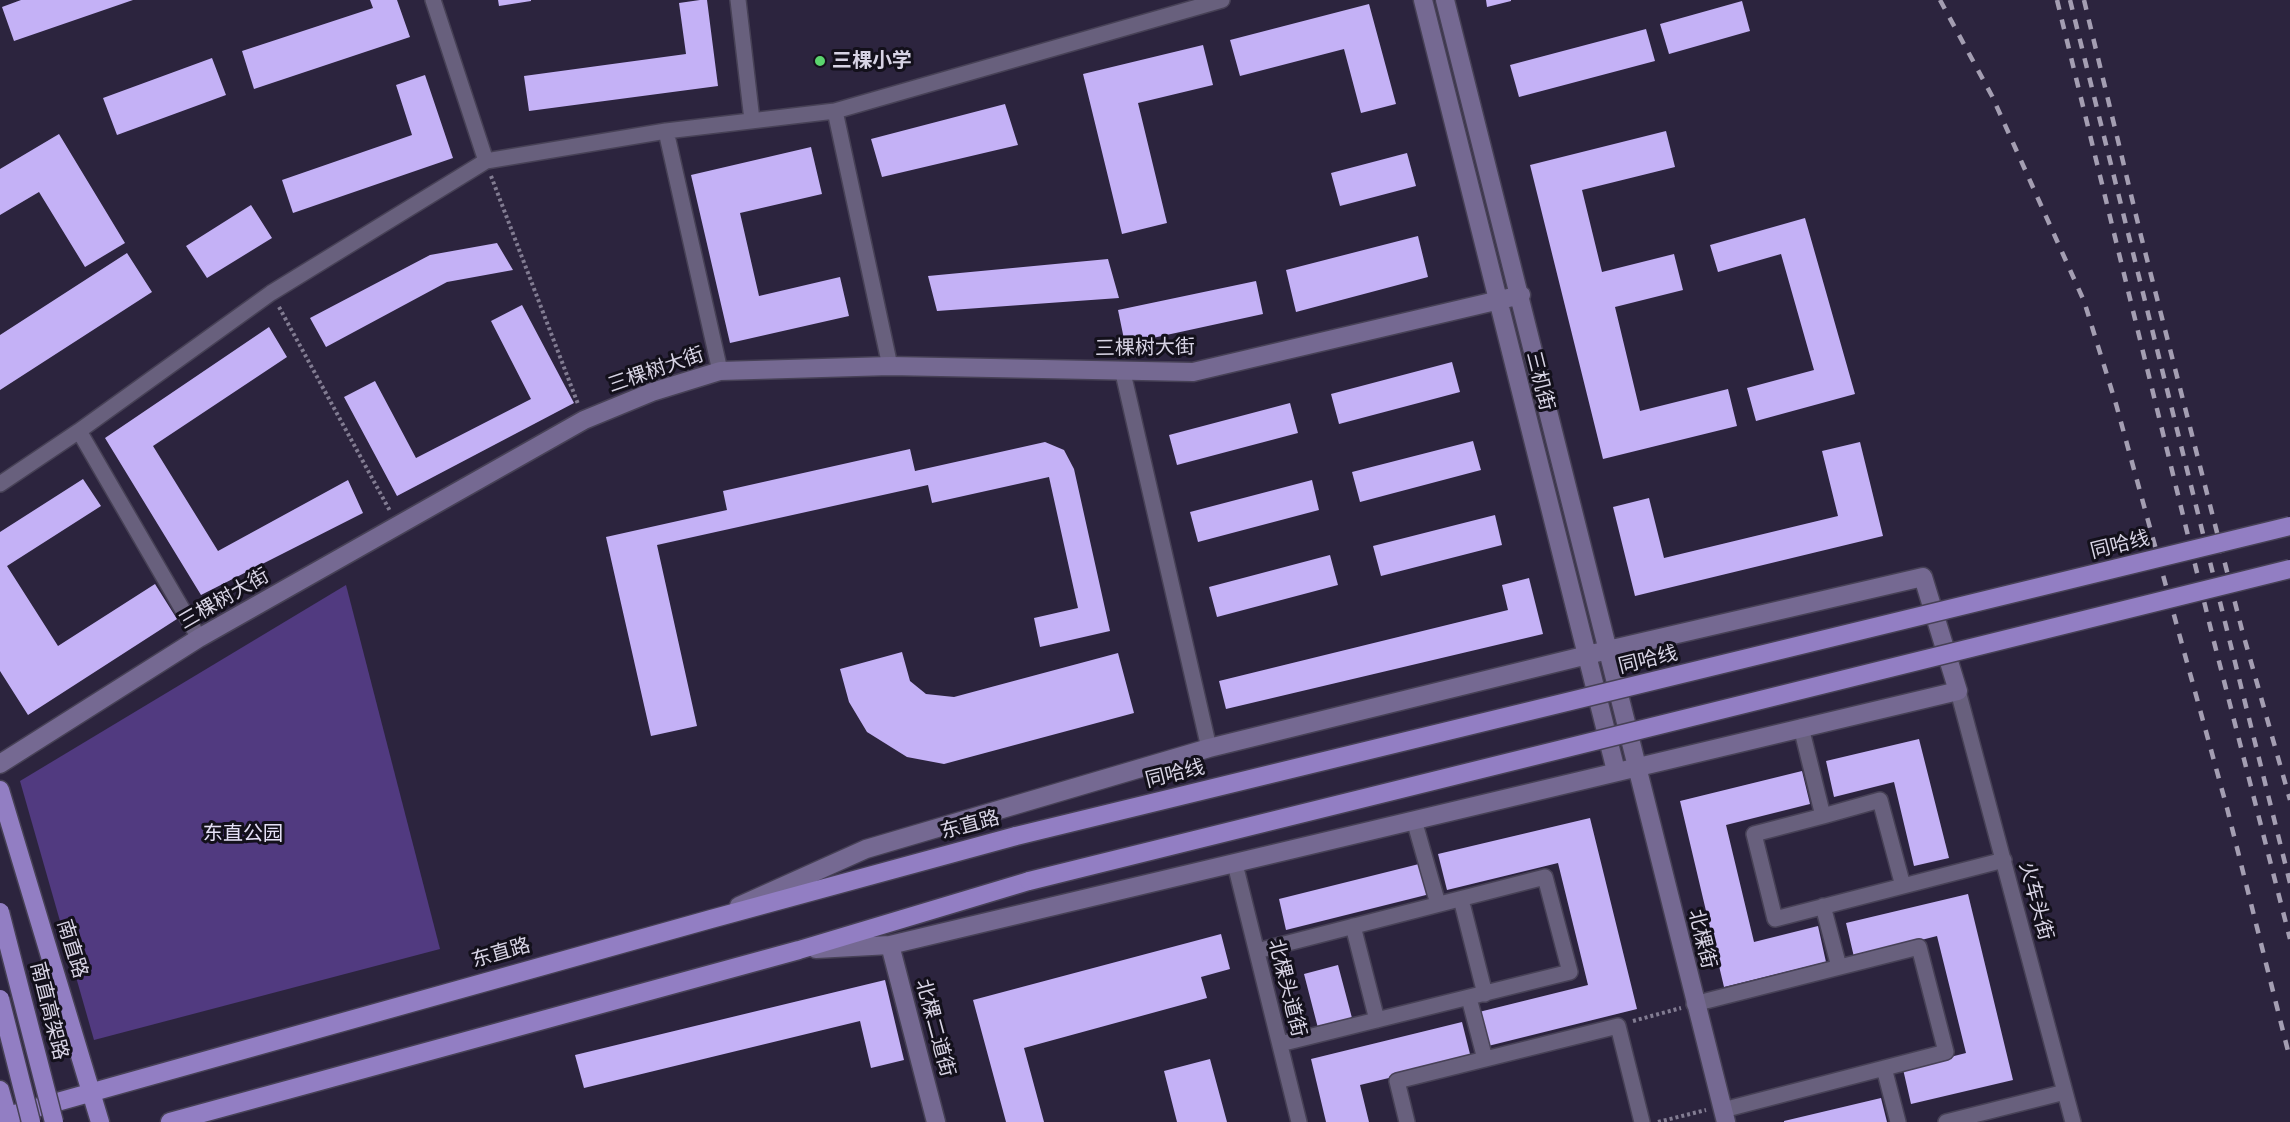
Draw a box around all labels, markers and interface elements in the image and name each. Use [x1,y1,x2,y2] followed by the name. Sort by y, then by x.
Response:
[832,49,912,73] place label: 三棵小学
[813,54,827,68] marker: 三棵小学
[1095,335,1195,361] street label: 三棵树大街
[605,342,707,398] street label: 三棵树大街
[1521,349,1559,413] street label: 三机街
[2088,526,2152,564] street label: 同哈线
[175,564,273,634] street label: 三棵树大街
[1616,641,1680,679] street label: 同哈线
[1143,755,1207,793] street label: 同哈线
[938,806,1002,844] street label: 东直路
[203,822,283,846] park label: 东直公园
[2014,859,2058,943] street label: 火车头街
[1683,907,1721,971] street label: 北棵街
[52,917,92,981] street label: 南直路
[469,933,533,973] street label: 东直路
[1263,937,1311,1039] street label: 北棵头道街
[25,960,73,1062] street label: 南直高架路
[910,977,960,1079] street label: 北棵二道街

